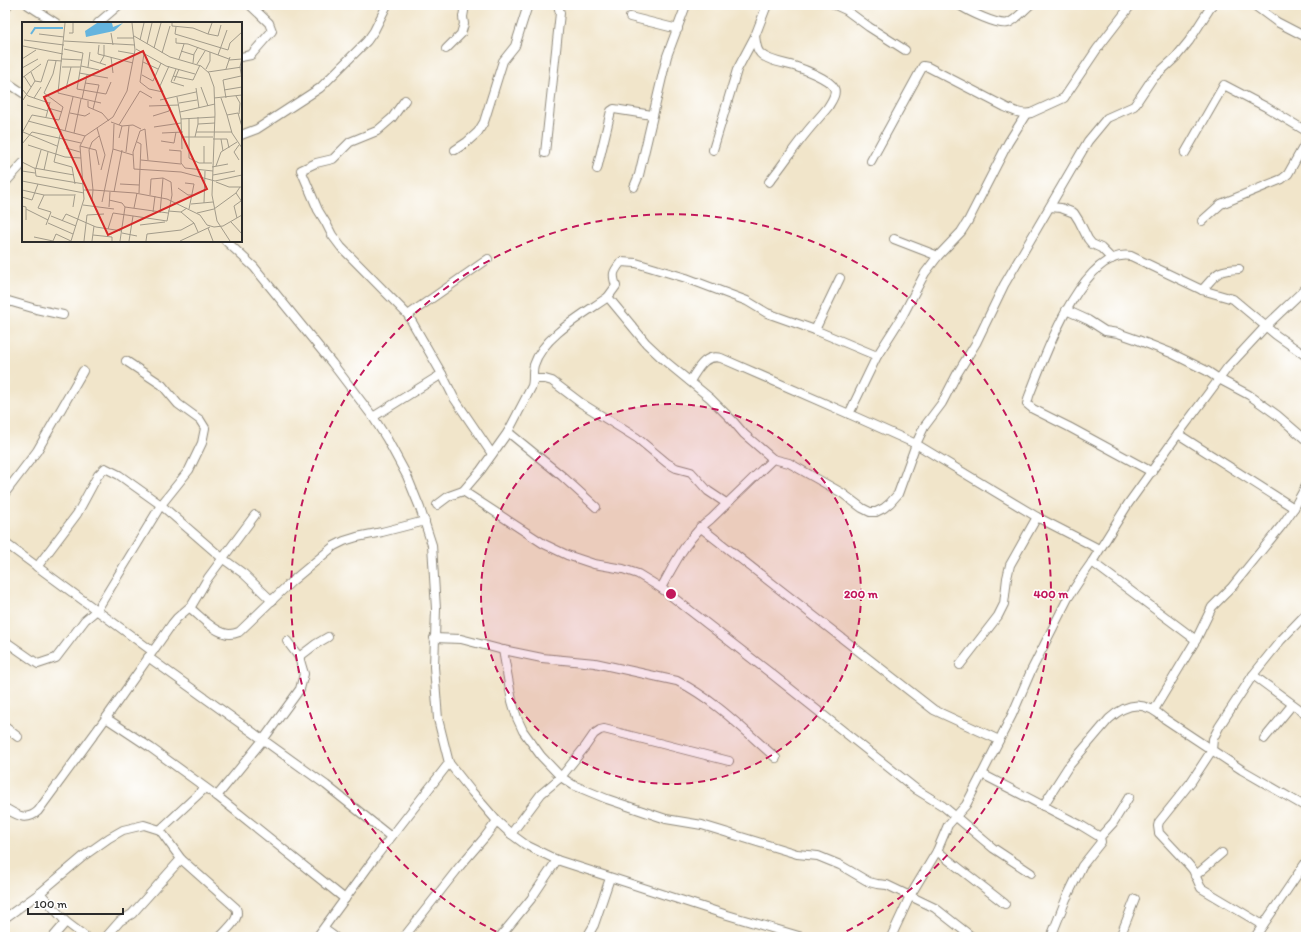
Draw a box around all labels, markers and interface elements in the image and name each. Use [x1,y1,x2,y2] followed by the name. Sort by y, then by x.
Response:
[22,22,242,242] inset map
[664,587,678,601] centre of rings
[844,587,879,601] text: 200 m
[1034,587,1069,601] text: 400 m
[28,890,123,916] scale bar
[34,897,67,911] text: 100 m

